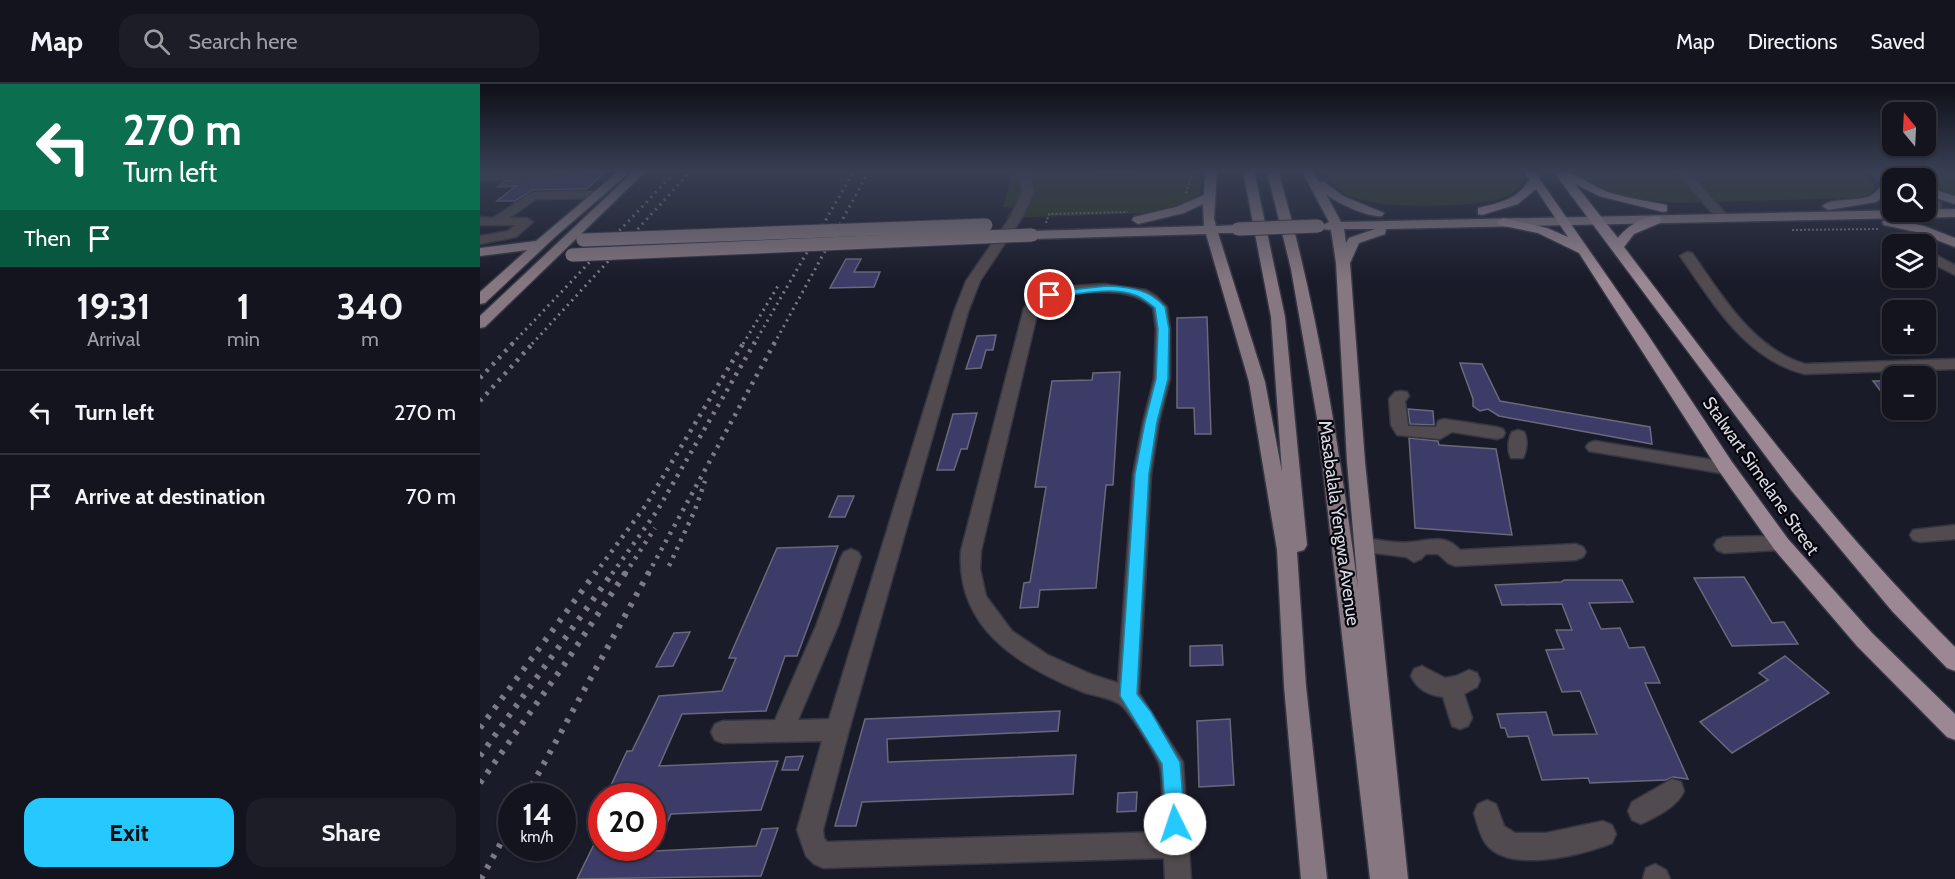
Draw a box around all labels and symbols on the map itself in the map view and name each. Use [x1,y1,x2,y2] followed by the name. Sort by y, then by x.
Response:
[1882,102,1936,156] north arrow
[1024,269,1075,320] pin
[1698,393,1824,559] street label: Stalwart Simelane Street
[1314,419,1364,627] street label: Masabalala Yengwa Avenue
[588,783,666,861] speed limit sign: 20
[1143,792,1207,856] position arrow

